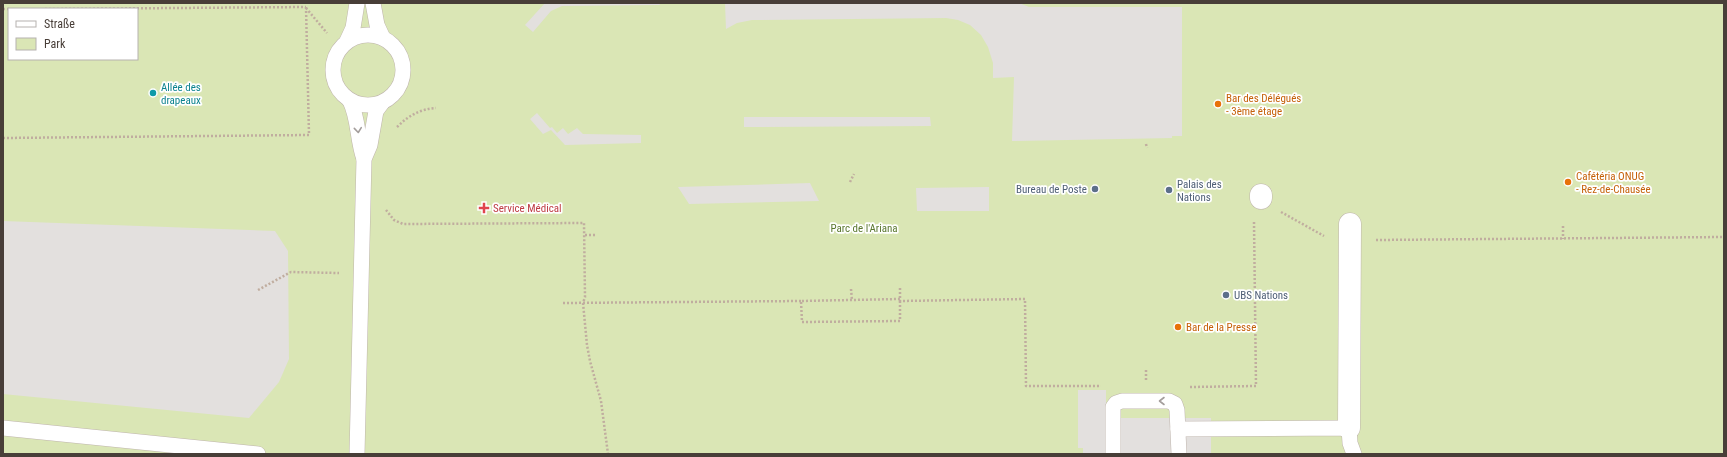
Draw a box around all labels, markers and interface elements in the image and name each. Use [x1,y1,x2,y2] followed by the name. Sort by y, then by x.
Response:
[8,8,138,60] legend
[44,17,75,31] text: Straße
[44,37,66,51] text: Park
[161,81,201,107] place label: Allée des drapeaux
[148,88,158,98] marker: Allée des drapeaux
[1226,92,1301,118] place label: Bar des Délégués - 3ème étage
[1213,99,1223,109] marker: Bar des Délégués - 3ème étage
[353,127,362,133] one-way arrow
[1576,170,1651,196] place label: Cafétéria ONUG - Rez-de-Chausée
[1563,177,1573,187] marker: Cafétéria ONUG - Rez-de-Chausée
[1177,178,1222,204] place label: Palais des Nations
[1016,183,1087,196] place label: Bureau de Poste
[1090,184,1100,194] marker: Bureau de Poste
[1164,185,1174,195] marker: Palais des Nations
[478,202,490,214] marker: Service Médical
[493,202,562,215] place label: Service Médical
[830,222,898,235] park label: Parc de l'Ariana
[1234,289,1288,302] place label: UBS Nations
[1221,290,1231,300] marker: UBS Nations
[1186,321,1256,334] place label: Bar de la Presse
[1173,322,1183,332] marker: Bar de la Presse
[1159,397,1165,405] one-way arrow

